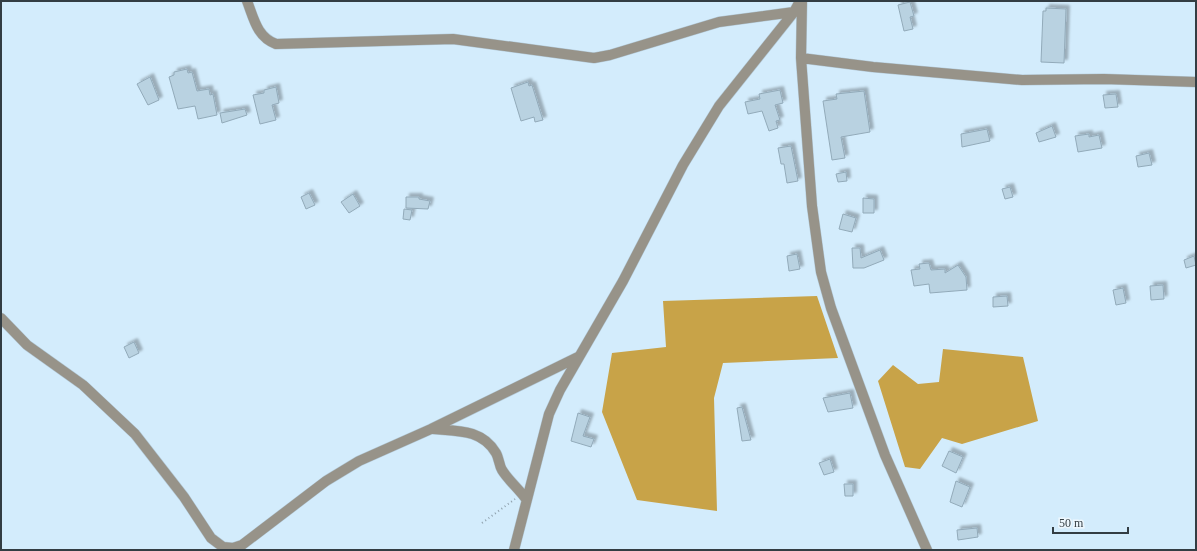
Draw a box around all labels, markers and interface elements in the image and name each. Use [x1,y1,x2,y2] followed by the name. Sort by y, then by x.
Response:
[1053,509,1128,535] scale bar
[1059,516,1084,530] text: 50 m

